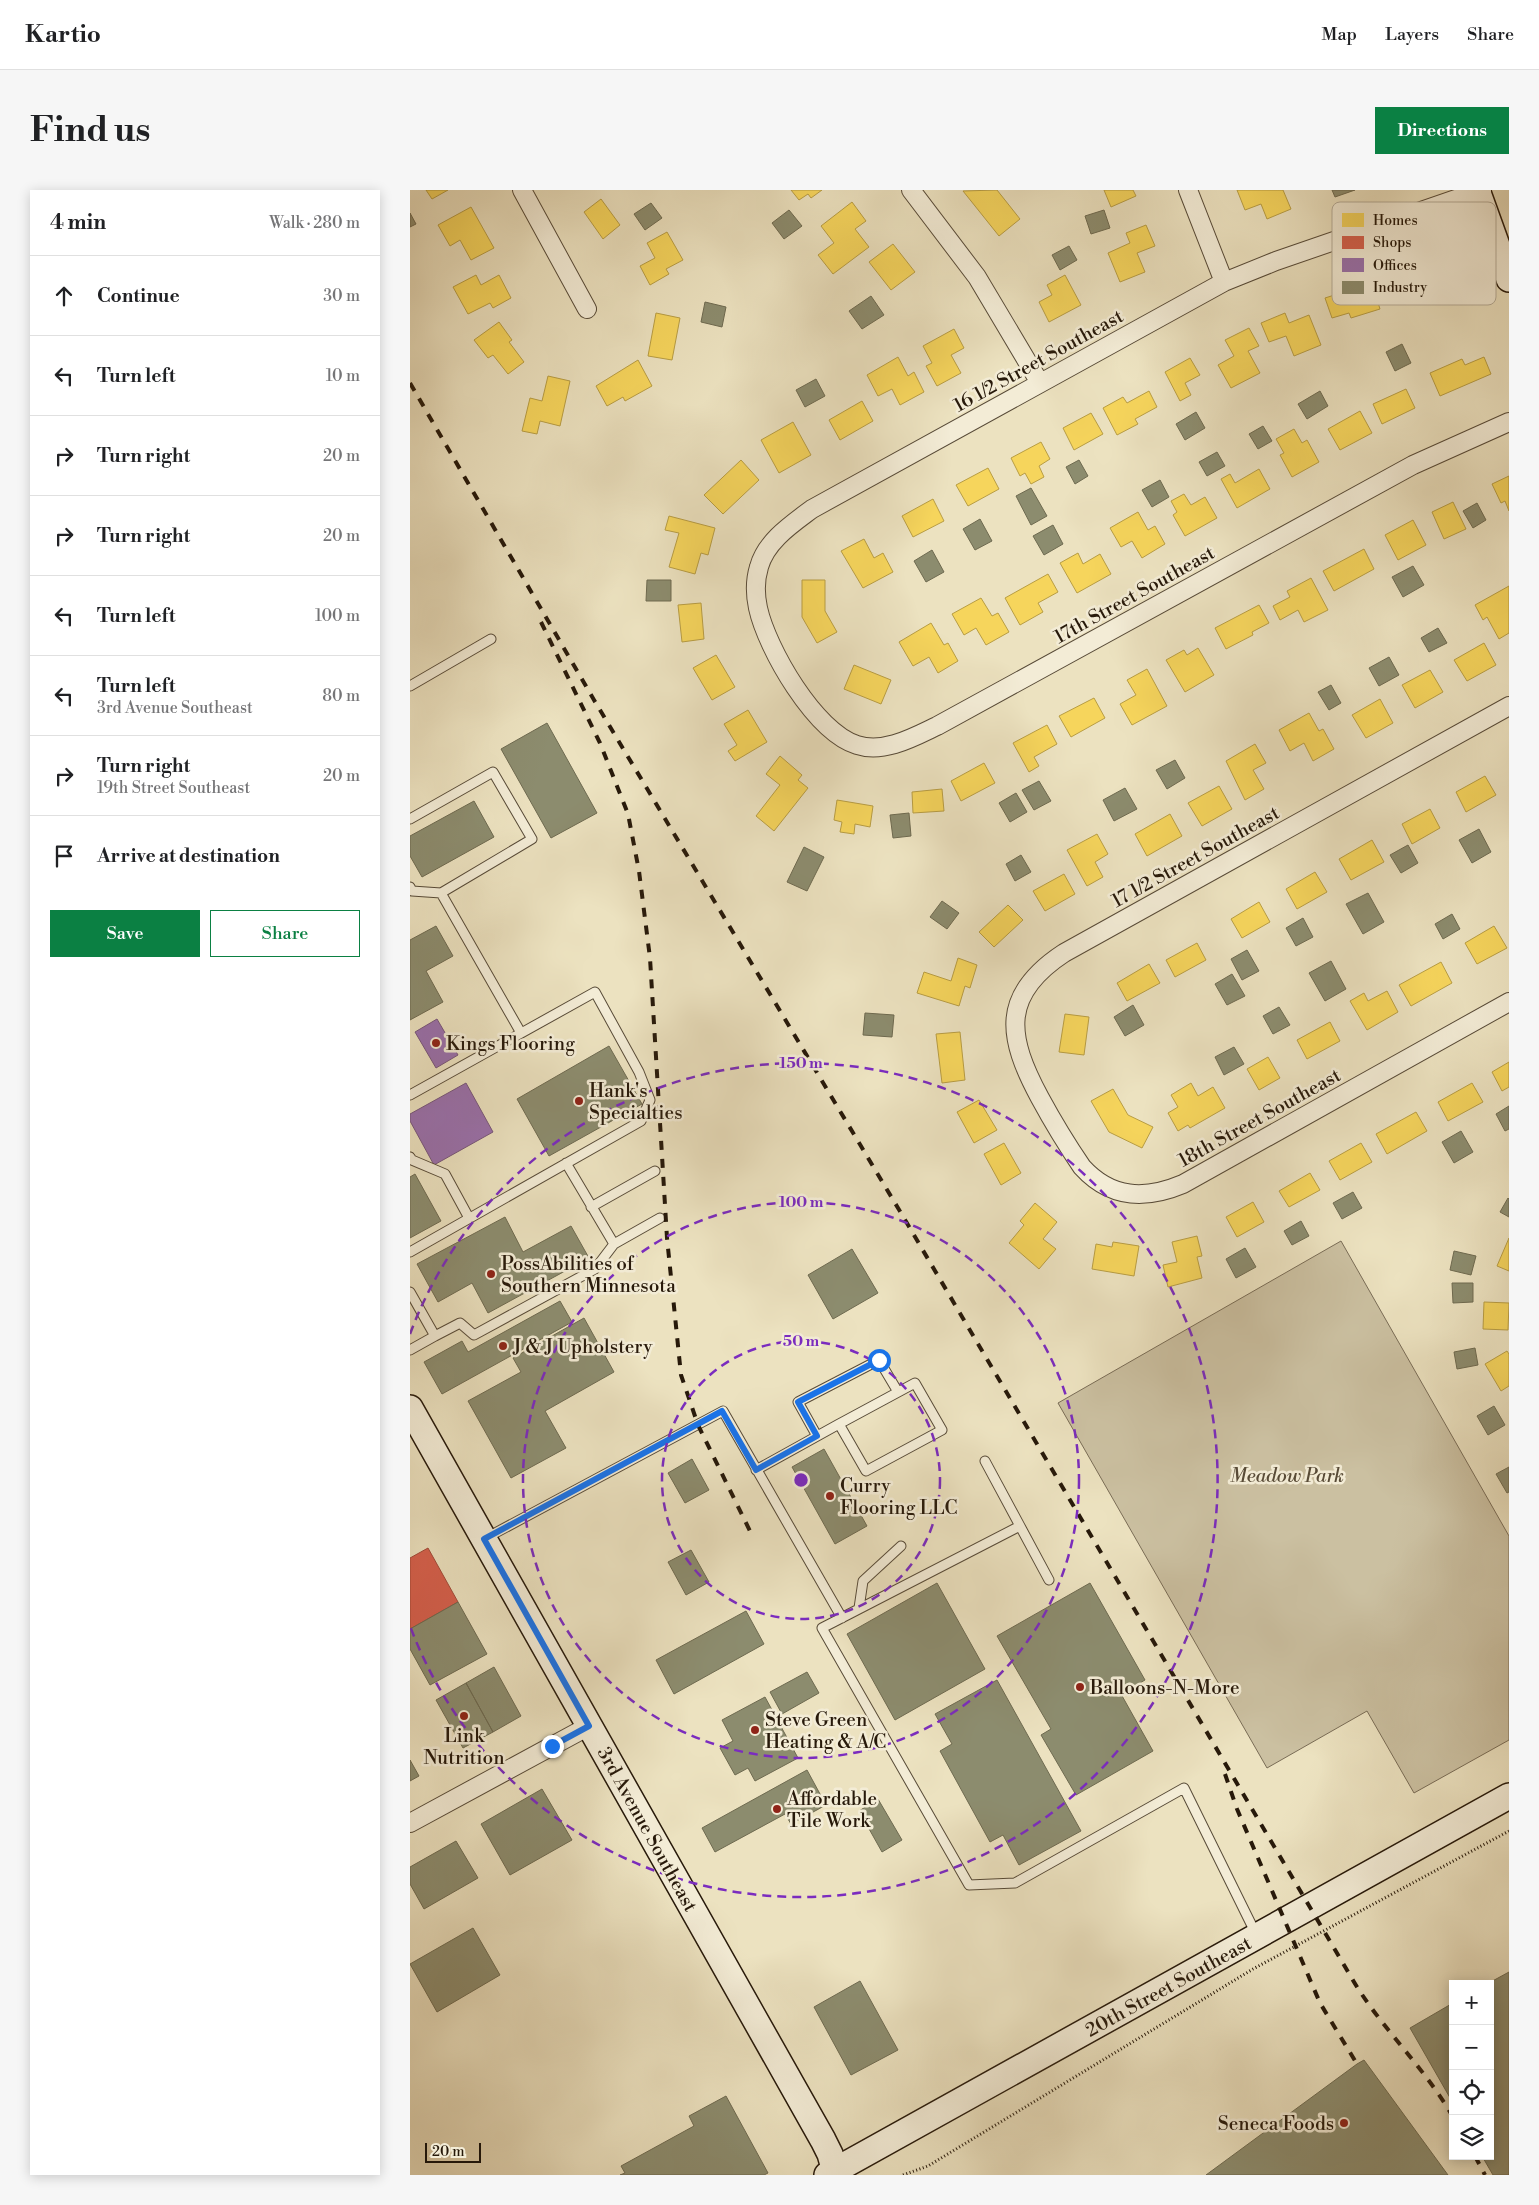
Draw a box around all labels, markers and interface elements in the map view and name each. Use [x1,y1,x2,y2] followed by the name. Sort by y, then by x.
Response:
[25,20,101,50] text: Kartio
[1322,23,1357,46] text: Map
[1385,23,1439,46] text: Layers
[1467,23,1514,46] text: Share
[1375,107,1509,154] button: Directions
[30,109,150,152] text: Find us
[1332,202,1496,305] legend
[50,210,106,236] text: 4 min
[1373,212,1418,230] text: Homes
[269,213,360,233] text: Walk · 280 m
[1373,234,1411,252] text: Shops
[1373,257,1417,275] text: Offices
[1373,279,1427,297] text: Industry
[50,282,78,310] icon: ahead
[97,284,180,308] text: Continue
[323,286,360,306] text: 30 m
[950,304,1128,417] street label: 16 1/2 Street Southeast
[50,362,78,390] icon: left
[97,364,176,388] text: Turn left
[326,366,360,386] text: 10 m
[50,442,78,470] icon: right
[97,444,190,468] text: Turn right
[323,446,360,466] text: 20 m
[50,522,78,550] icon: right
[97,524,190,548] text: Turn right
[323,526,360,546] text: 20 m
[1050,541,1219,649] street label: 17th Street Southeast
[50,602,78,630] icon: left
[97,604,176,628] text: Turn left
[315,606,360,626] text: 100 m
[97,674,176,698] text: Turn left
[50,682,78,710] icon: left
[322,686,360,706] text: 80 m
[97,698,253,718] text: 3rd Avenue Southeast
[97,754,190,778] text: Turn right
[50,762,78,790] icon: right
[323,766,360,786] text: 20 m
[97,778,250,798] text: 19th Street Southeast
[1108,801,1284,913] street label: 17 1/2 Street Southeast
[50,842,78,870] icon: arrive
[97,844,280,868] text: Arrive at destination
[50,910,200,957] button: Save
[210,910,360,957] button: Share
[446,1032,575,1056] place label: Kings Flooring
[430,1037,442,1049] marker: Kings Flooring
[779,1054,823,1073] text: 150 m
[1174,1063,1345,1173] street label: 18th Street Southeast
[589,1079,683,1125] place label: Hank's Specialties
[573,1095,585,1107] marker: Hank's Specialties
[779,1193,824,1212] text: 100 m
[501,1252,676,1298] place label: PossAbilities of Southern Minnesota
[485,1268,497,1280] marker: PossAbilities of Southern Minnesota
[783,1332,819,1351] text: 50 m
[512,1335,653,1359] place label: J & J Upholstery
[497,1340,509,1352] marker: J & J Upholstery
[868,1349,891,1372] route start
[1230,1464,1344,1488] park label: Meadow Park
[792,1471,810,1489] centre of rings
[840,1474,957,1520] place label: Curry Flooring LLC
[824,1490,836,1502] marker: Curry Flooring LLC
[1089,1676,1240,1700] place label: Balloons-N-More
[1074,1681,1086,1693] marker: Balloons-N-More
[765,1708,886,1754] place label: Steve Green Heating & A/C
[458,1710,470,1722] marker: Link Nutrition
[423,1724,505,1770] place label: Link Nutrition
[749,1724,761,1736] marker: Steve Green Heating & A/C
[541,1735,564,1758] route end
[592,1743,703,1916] street label: 3rd Avenue Southeast
[786,1787,877,1833] place label: Affordable Tile Work
[771,1803,783,1815] marker: Affordable Tile Work
[1081,1931,1256,2043] street label: 20th Street Southeast
[1449,1980,1494,2160] map controls
[1449,1980,1494,2025] button: +
[1449,2025,1494,2070] button: −
[1449,2070,1494,2115] button: locate
[1218,2112,1334,2136] place label: Seneca Foods
[1449,2115,1494,2160] button: layers
[1338,2117,1350,2129] marker: Seneca Foods
[425,2140,481,2163] scale bar
[432,2143,464,2161] text: 20 m

